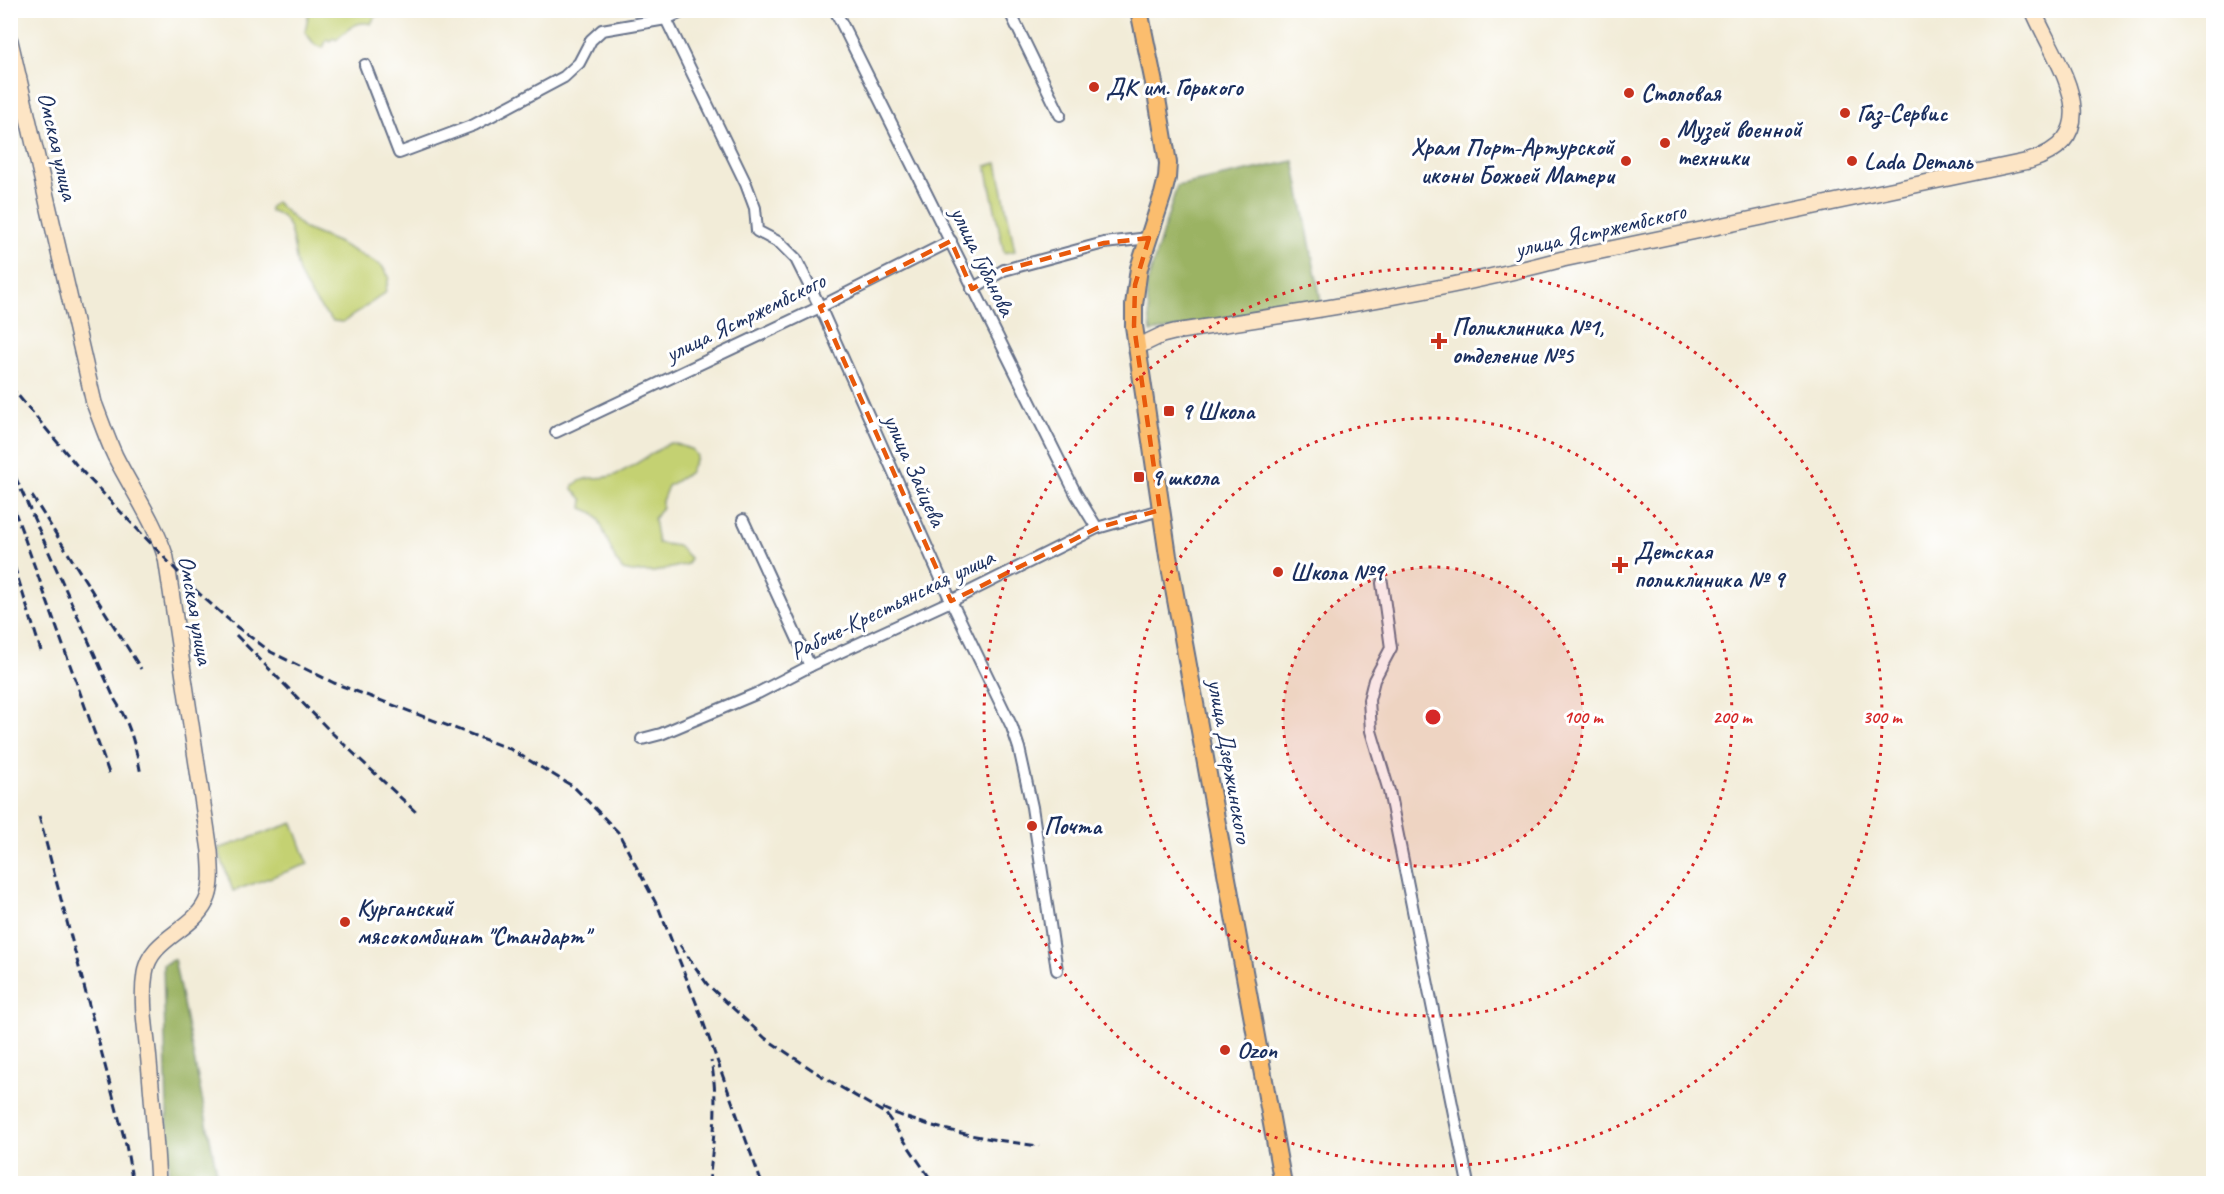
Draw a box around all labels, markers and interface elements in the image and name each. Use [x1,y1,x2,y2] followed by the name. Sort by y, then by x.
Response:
[1106,72,1244,102] place label: ДК им. Горького
[1641,78,1722,108] place label: Столовая
[1087,80,1101,94] marker: ДК им. Горького
[1622,86,1636,100] marker: Столовая
[31,89,85,204] street label: Омская улица
[1857,98,1949,129] place label: Газ-Сервис
[1838,106,1852,120] marker: Газ-Сервис
[1677,114,1803,172] place label: Музей военной техники
[1411,132,1617,190] place label: Храм Порт-Артурской иконы Божьей Матери
[1658,136,1672,150] marker: Музей военной техники
[1864,146,1974,176] place label: Lada Dеталь
[1619,154,1633,168] marker: Храм Порт-Артурской иконы Божьей Матери
[1845,154,1859,168] marker: Lada Dеталь
[1510,195,1690,265] street label: улица Ястржембского
[943,200,1023,322] street label: улица Губанова
[658,265,831,370] street label: улица Ястржембского
[1452,312,1604,370] place label: Поликлиника №1, отделение №5
[1430,332,1448,350] marker: Поликлиника №1, отделение №5
[1181,396,1256,426] place label: 9 Школа
[1162,404,1176,418] marker: 9 Школа
[876,407,954,532] street label: улица Зайцева
[1151,462,1220,492] place label: 9 школа
[1132,470,1146,484] marker: 9 школа
[1634,536,1786,594] place label: Детская поликлиника № 9
[785,541,1000,666] street label: Рабоче-Крестьянская улица
[172,553,221,668] street label: Омская улица
[1611,556,1629,574] marker: Детская поликлиника № 9
[1290,557,1386,587] place label: Школа №9
[1271,565,1285,579] marker: Школа №9
[1200,675,1259,847] street label: улица Дзержинского
[1564,706,1604,728] text: 100 m
[1713,706,1753,728] text: 200 m
[1863,706,1903,728] text: 300 m
[1423,707,1443,727] centre of rings
[1044,811,1103,841] place label: Почта
[1025,819,1039,833] marker: Почта
[357,893,595,951] place label: Курганский мясокомбинат "Стандарт"
[338,915,352,929] marker: Курганский мясокомбинат "Стандарт"
[1237,1035,1278,1065] place label: Ozon
[1218,1043,1232,1057] marker: Ozon

